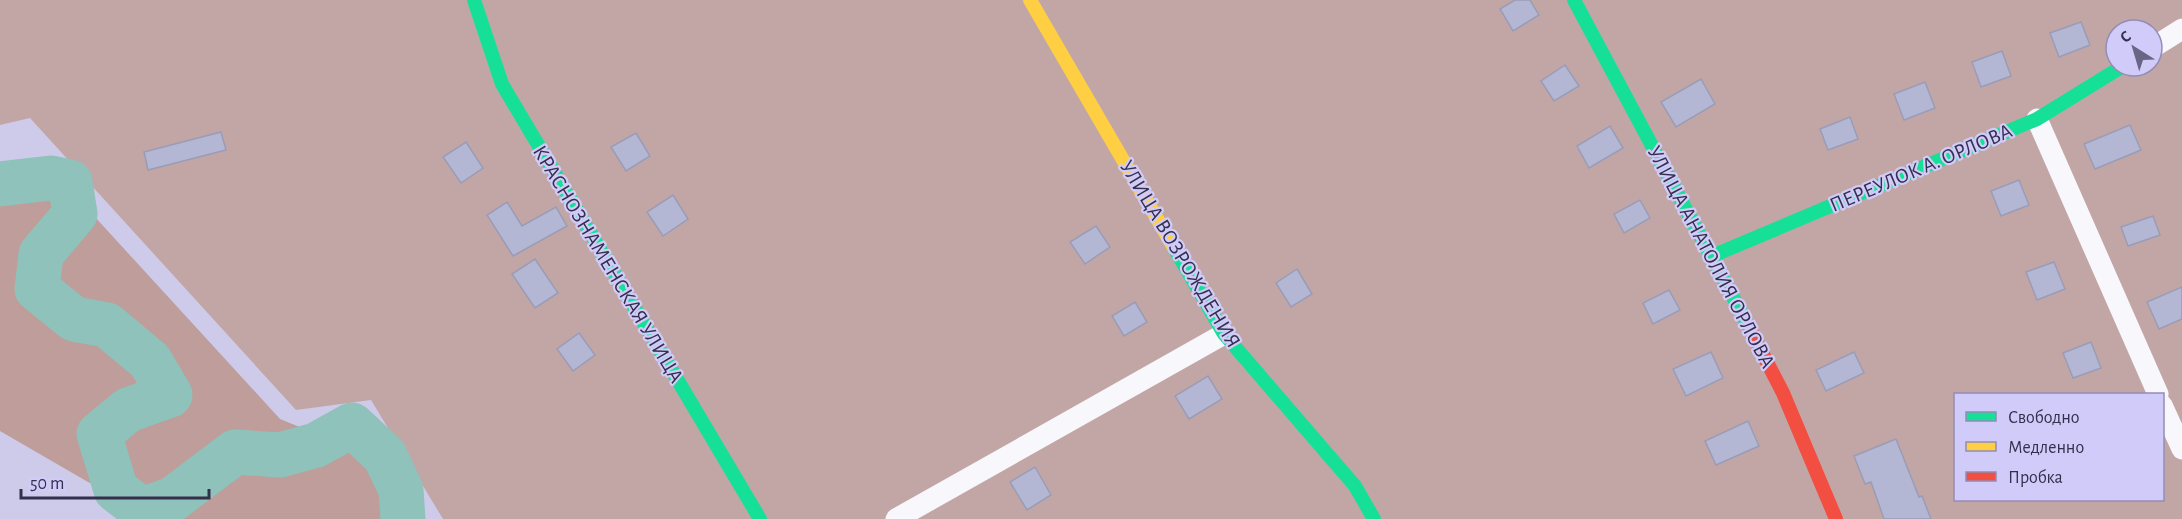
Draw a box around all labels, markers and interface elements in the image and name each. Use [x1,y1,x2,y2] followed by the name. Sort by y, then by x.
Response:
[2104,18,2164,78] north arrow
[2117,28,2134,46] text: С
[1827,120,2015,216] street label: ПЕРЕУЛОК А. ОРЛОВА
[529,142,687,386] street label: КРАСНОЗНАМЕНСКАЯ УЛИЦА
[1643,143,1779,371] street label: УЛИЦА АНАТОЛИЯ ОРЛОВА
[1116,157,1244,351] street label: УЛИЦА ВОЗРОЖДЕНИЯ
[1954,393,2164,501] legend
[2008,408,2080,427] text: Свободно
[2008,439,2084,457] text: Медленно
[21,462,208,500] scale bar
[2008,468,2063,487] text: Пробка
[30,475,64,493] text: 50 m

